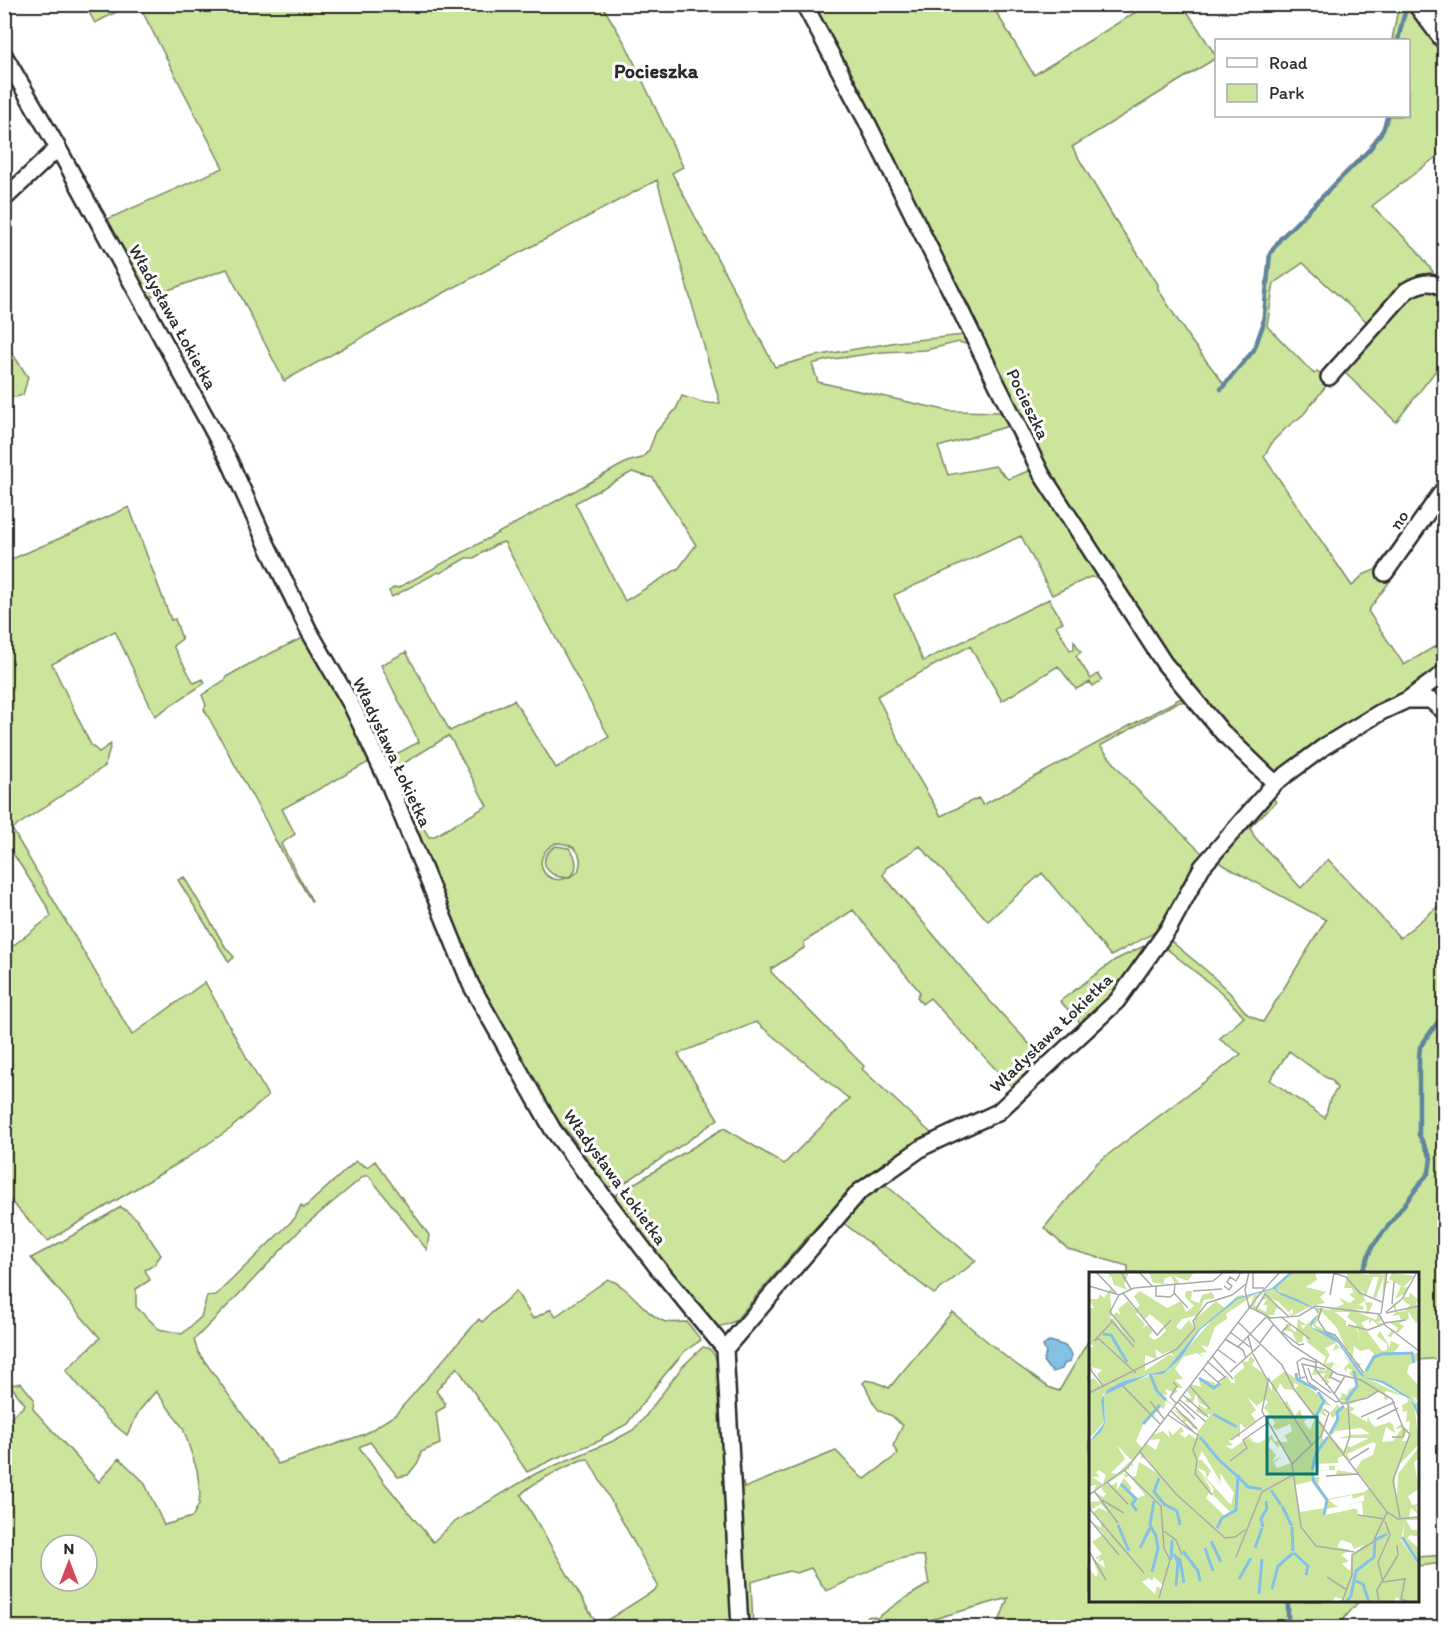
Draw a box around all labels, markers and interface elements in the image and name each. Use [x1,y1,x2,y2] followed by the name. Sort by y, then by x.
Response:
[1215,39,1410,117] legend
[1269,52,1308,74] text: Road
[614,59,699,83] district label: Pocieszka
[1269,82,1304,104] text: Park
[124,241,222,394] street label: Władysława Łokietka
[1002,365,1055,443] street label: Pocieszka
[1384,506,1414,534] street label: no
[348,674,437,831] street label: Władysława Łokietka
[985,968,1118,1097] street label: Władysława Łokietka
[558,1105,672,1250] street label: Władysława Łokietka
[1089,1272,1419,1602] inset map
[39,1533,99,1593] north arrow
[64,1539,74,1558] text: N

